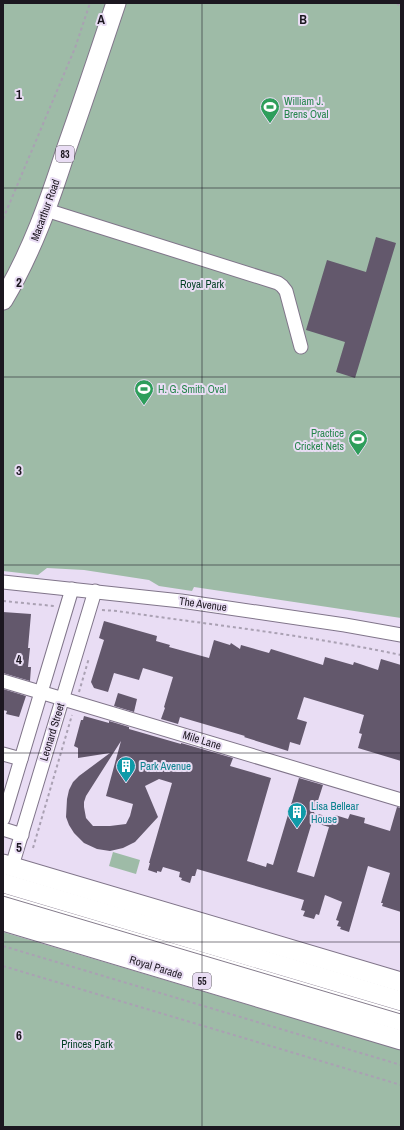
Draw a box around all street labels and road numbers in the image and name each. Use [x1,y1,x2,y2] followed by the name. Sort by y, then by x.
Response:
[56,146,74,162] road number: 83
[27,177,63,243] street label: Macarthur Road
[178,594,228,614] street label: The Avenue
[37,701,68,763] street label: Leonard Street
[181,728,223,752] street label: Mile Lane
[128,952,184,982] street label: Royal Parade
[193,973,211,989] road number: 55

